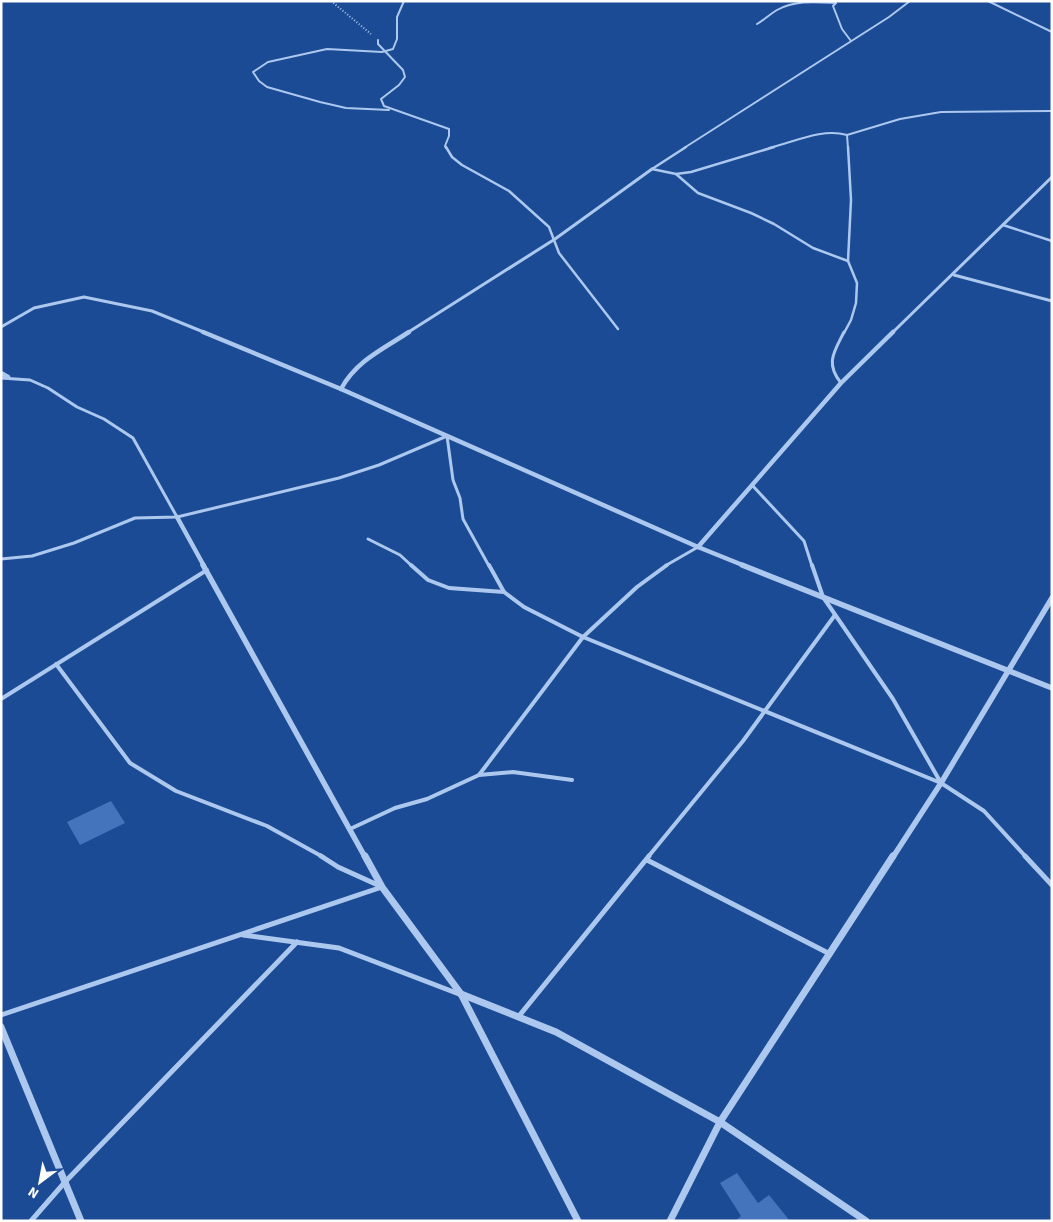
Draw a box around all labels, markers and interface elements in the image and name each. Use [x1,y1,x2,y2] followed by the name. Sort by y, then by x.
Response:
[15,1157,65,1207] north arrow
[24,1181,43,1203] text: N

